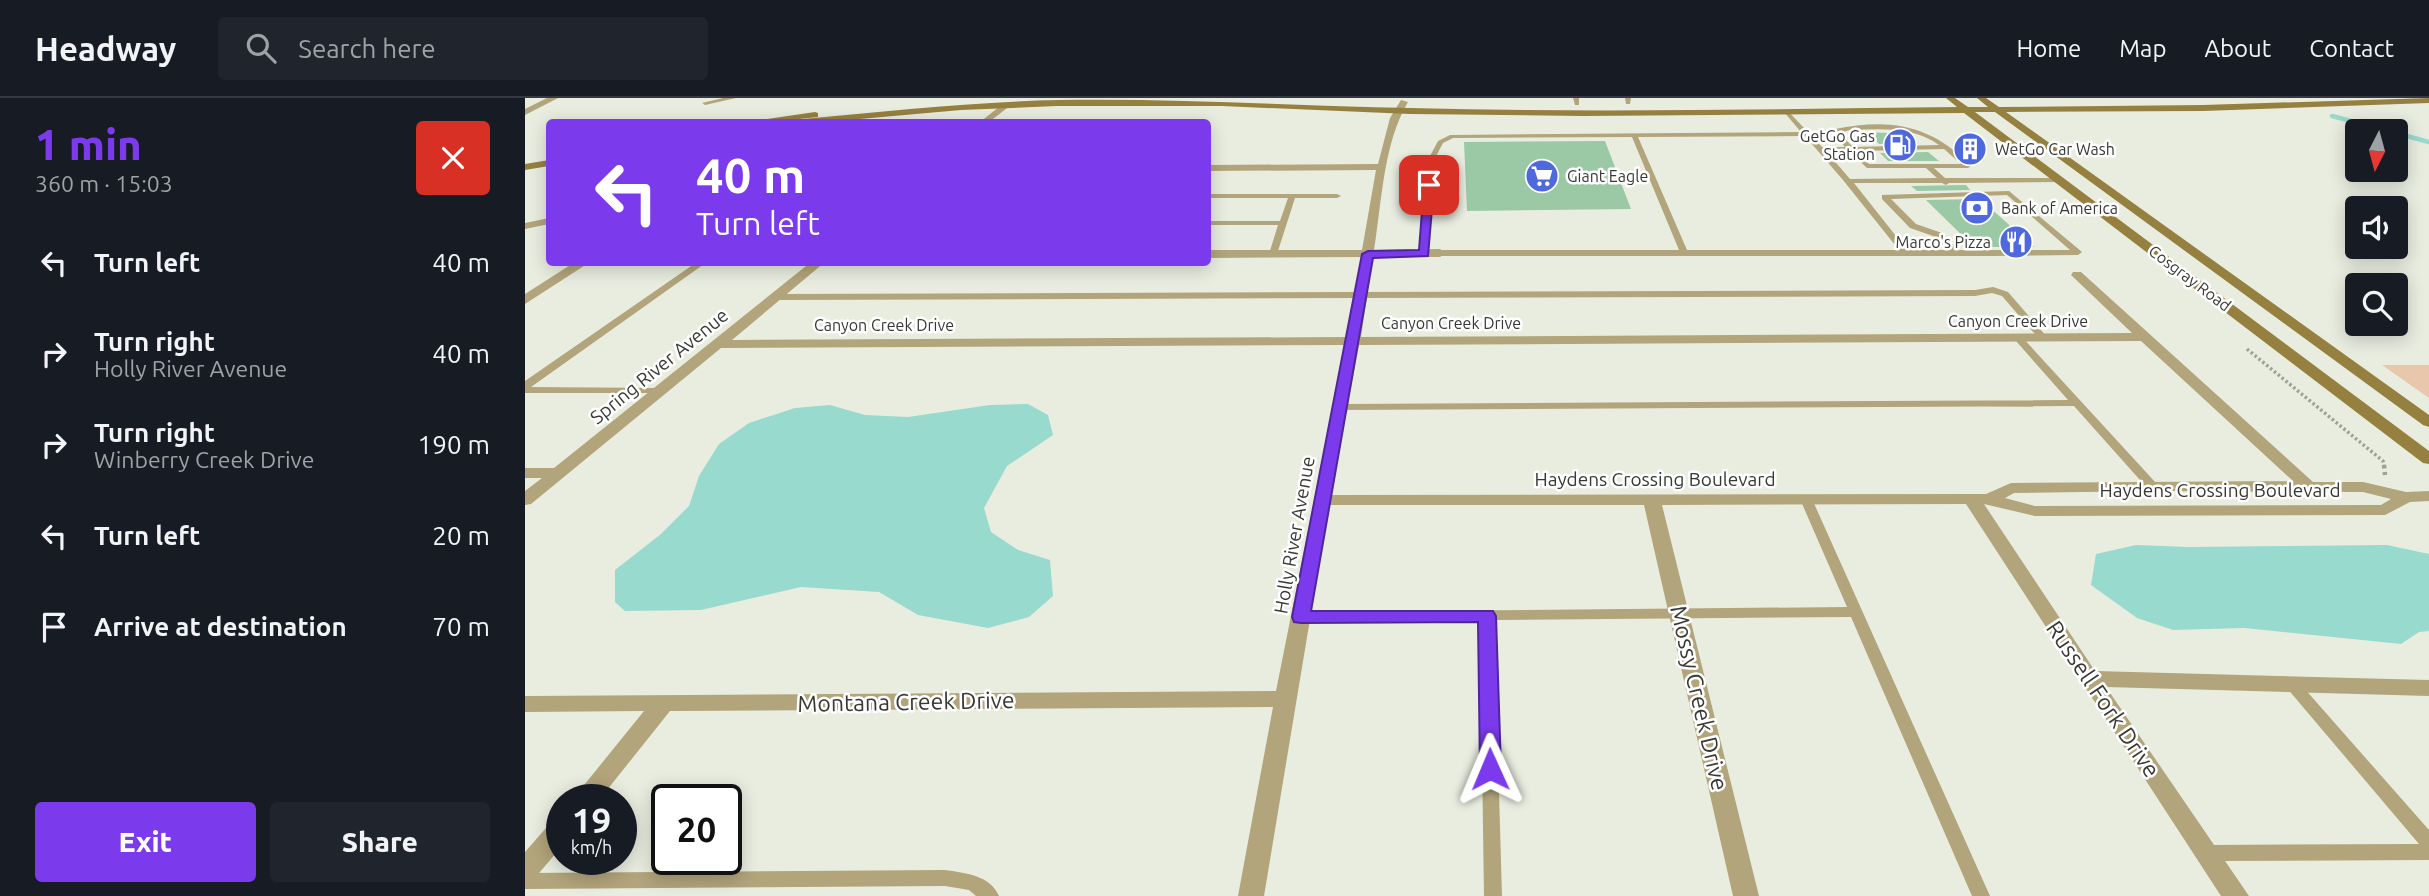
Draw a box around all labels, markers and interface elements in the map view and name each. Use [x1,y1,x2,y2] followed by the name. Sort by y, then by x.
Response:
[218,17,708,80] search box
[242,29,280,67] icon: search
[35,30,176,67] text: Headway
[298,34,436,63] text: Search here
[2016,35,2081,62] text: Home
[2119,35,2166,62] text: Map
[2204,35,2271,62] text: About
[2309,35,2394,62] text: Contact
[2345,119,2408,182] north arrow
[2345,119,2408,336] map controls
[35,121,142,168] text: 1 min
[416,121,490,195] button: close
[1881,126,1919,164] fuel station icon: GetGo Gas Station
[1800,127,1875,163] place label: GetGo Gas Station
[1951,130,1989,168] building icon: WetGo Car Wash
[1995,140,2115,158] place label: WetGo Car Wash
[581,147,672,238] icon: left
[696,147,805,202] text: 40 m
[1399,155,1459,215] pin
[1523,157,1561,195] supermarket icon: Giant Eagle
[1410,166,1448,204] icon: arrive
[1567,167,1648,185] place label: Giant Eagle
[35,171,173,196] text: 360 m · 15:03
[1958,189,1996,227] bank icon: Bank of America
[2345,196,2408,259] button: sound
[2001,199,2118,217] place label: Bank of America
[696,205,820,241] text: Turn left
[1997,223,2035,261] restaurant icon: Marco's Pizza
[1896,233,1991,251] place label: Marco's Pizza
[2146,241,2234,315] street label: Cosgray Road
[35,244,73,282] icon: left
[94,248,200,277] text: Turn left
[432,248,490,277] text: 40 m
[2345,273,2408,336] button: search
[586,304,732,428] street label: Spring River Avenue
[1948,312,2088,330] street label: Canyon Creek Drive
[1381,314,1521,332] street label: Canyon Creek Drive
[814,316,954,334] street label: Canyon Creek Drive
[94,327,215,356] text: Turn right
[35,335,73,373] icon: right
[432,339,490,368] text: 40 m
[94,356,287,381] text: Holly River Avenue
[94,418,215,447] text: Turn right
[35,426,73,464] icon: right
[418,430,490,459] text: 190 m
[94,447,314,472] text: Winberry Creek Drive
[1269,455,1319,615] street label: Holly River Avenue
[1534,468,1776,490] street label: Haydens Crossing Boulevard
[2099,479,2341,501] street label: Haydens Crossing Boulevard
[35,517,73,555] icon: left
[94,521,200,550] text: Turn left
[432,521,490,550] text: 20 m
[1666,603,1733,793] street label: Mossy Creek Drive
[35,608,73,646] icon: arrive
[94,612,347,641] text: Arrive at destination
[432,612,490,641] text: 70 m
[2042,616,2165,782] street label: Russell Fork Drive
[797,687,1015,716] street label: Montana Creek Drive
[1453,732,1527,806] position arrow
[651,784,742,875] speed limit sign: 20
[572,800,611,840] text: 19
[35,802,256,882] button: Exit
[270,802,490,882] button: Share
[571,837,612,857] text: km/h

